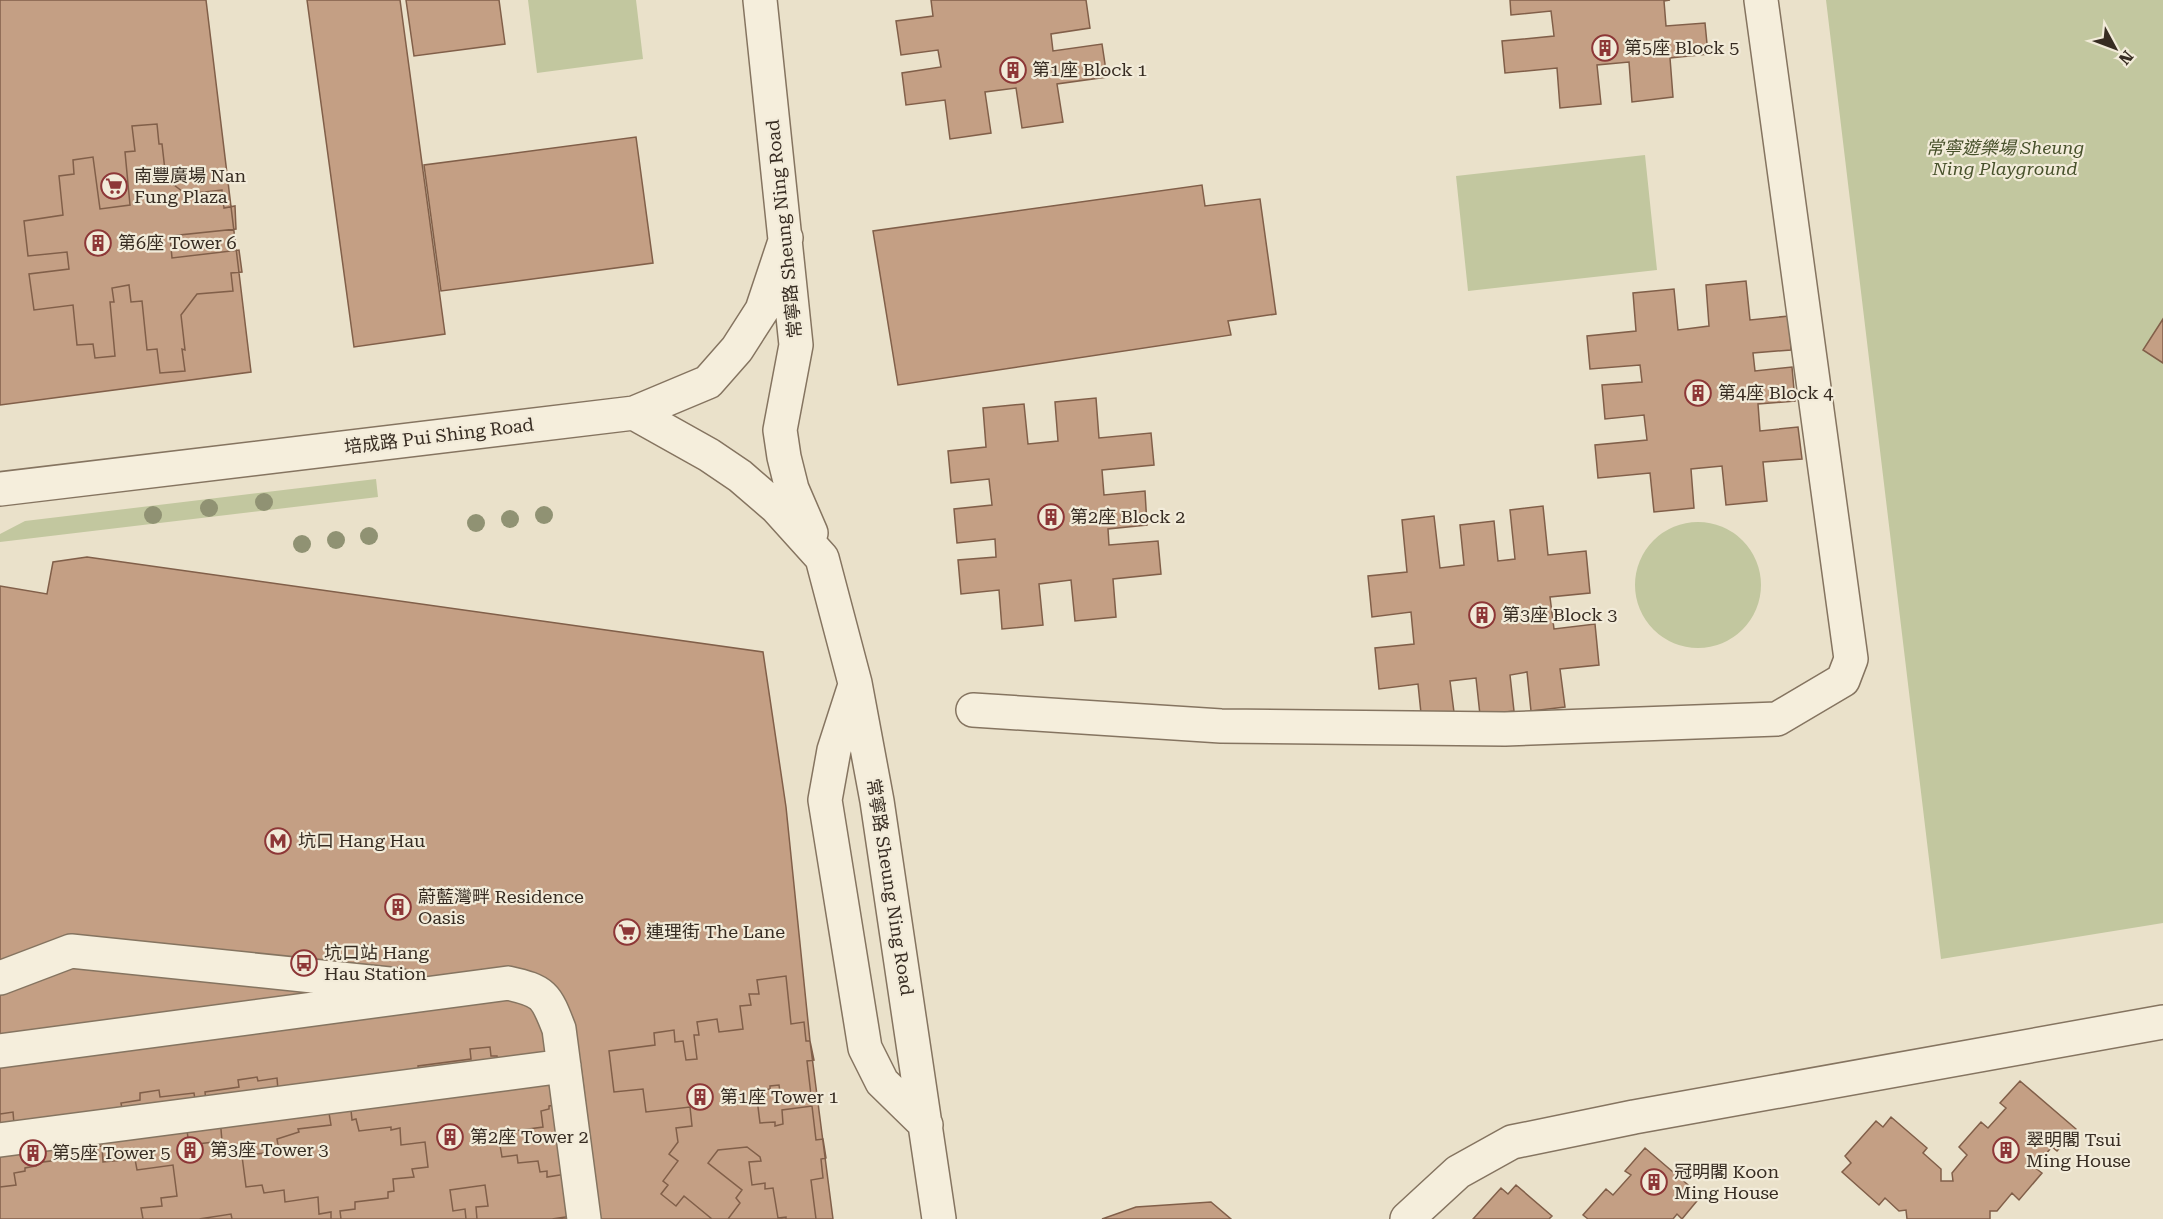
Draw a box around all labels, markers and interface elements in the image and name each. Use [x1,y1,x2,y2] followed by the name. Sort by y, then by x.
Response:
[2085,18,2145,78] north arrow
[1590,33,1620,63] building icon: 第5座 Block 5
[1624,37,1739,58] place label: 第5座 Block 5
[2115,47,2137,68] text: N
[998,55,1028,85] building icon: 第1座 Block 1
[1032,59,1147,80] place label: 第1座 Block 1
[762,118,805,339] street label: 常寧路 Sheung Ning Road
[1926,137,2084,179] park label: 常寧遊樂場 Sheung Ning Playground
[134,165,246,207] place label: 南豐廣場 Nan Fung Plaza
[99,171,129,201] supermarket icon: 南豐廣場 Nan Fung Plaza
[83,228,113,258] building icon: 第6座 Tower 6
[118,232,237,253] place label: 第6座 Tower 6
[1683,378,1713,408] building icon: 第4座 Block 4
[1718,382,1833,403] place label: 第4座 Block 4
[343,413,536,458] street label: 培成路 Pui Shing Road
[1036,502,1066,532] building icon: 第2座 Block 2
[1070,506,1185,527] place label: 第2座 Block 2
[1467,600,1497,630] building icon: 第3座 Block 3
[1502,604,1617,625] place label: 第3座 Block 3
[863,777,918,997] street label: 常寧路 Sheung Ning Road
[263,826,293,856] metro station icon: 坑口 Hang Hau
[298,830,425,851] place label: 坑口 Hang Hau
[418,886,584,928] place label: 蔚藍灣畔 Residence Oasis
[383,892,413,922] building icon: 蔚藍灣畔 Residence Oasis
[612,917,642,947] supermarket icon: 連理街 The Lane
[646,921,785,942] place label: 連理街 The Lane
[324,942,430,984] place label: 坑口站 Hang Hau Station
[289,948,319,978] bus stop icon: 坑口站 Hang Hau Station
[685,1082,715,1112] building icon: 第1座 Tower 1
[720,1086,839,1107] place label: 第1座 Tower 1
[435,1122,465,1152] building icon: 第2座 Tower 2
[470,1126,589,1147] place label: 第2座 Tower 2
[2026,1129,2131,1171] place label: 翠明閣 Tsui Ming House
[175,1135,205,1165] building icon: 第3座 Tower 3
[1991,1135,2021,1165] building icon: 翠明閣 Tsui Ming House
[18,1138,48,1168] building icon: 第5座 Tower 5
[210,1139,329,1160] place label: 第3座 Tower 3
[52,1142,171,1163] place label: 第5座 Tower 5
[1674,1161,1779,1203] place label: 冠明閣 Koon Ming House
[1639,1167,1669,1197] building icon: 冠明閣 Koon Ming House

